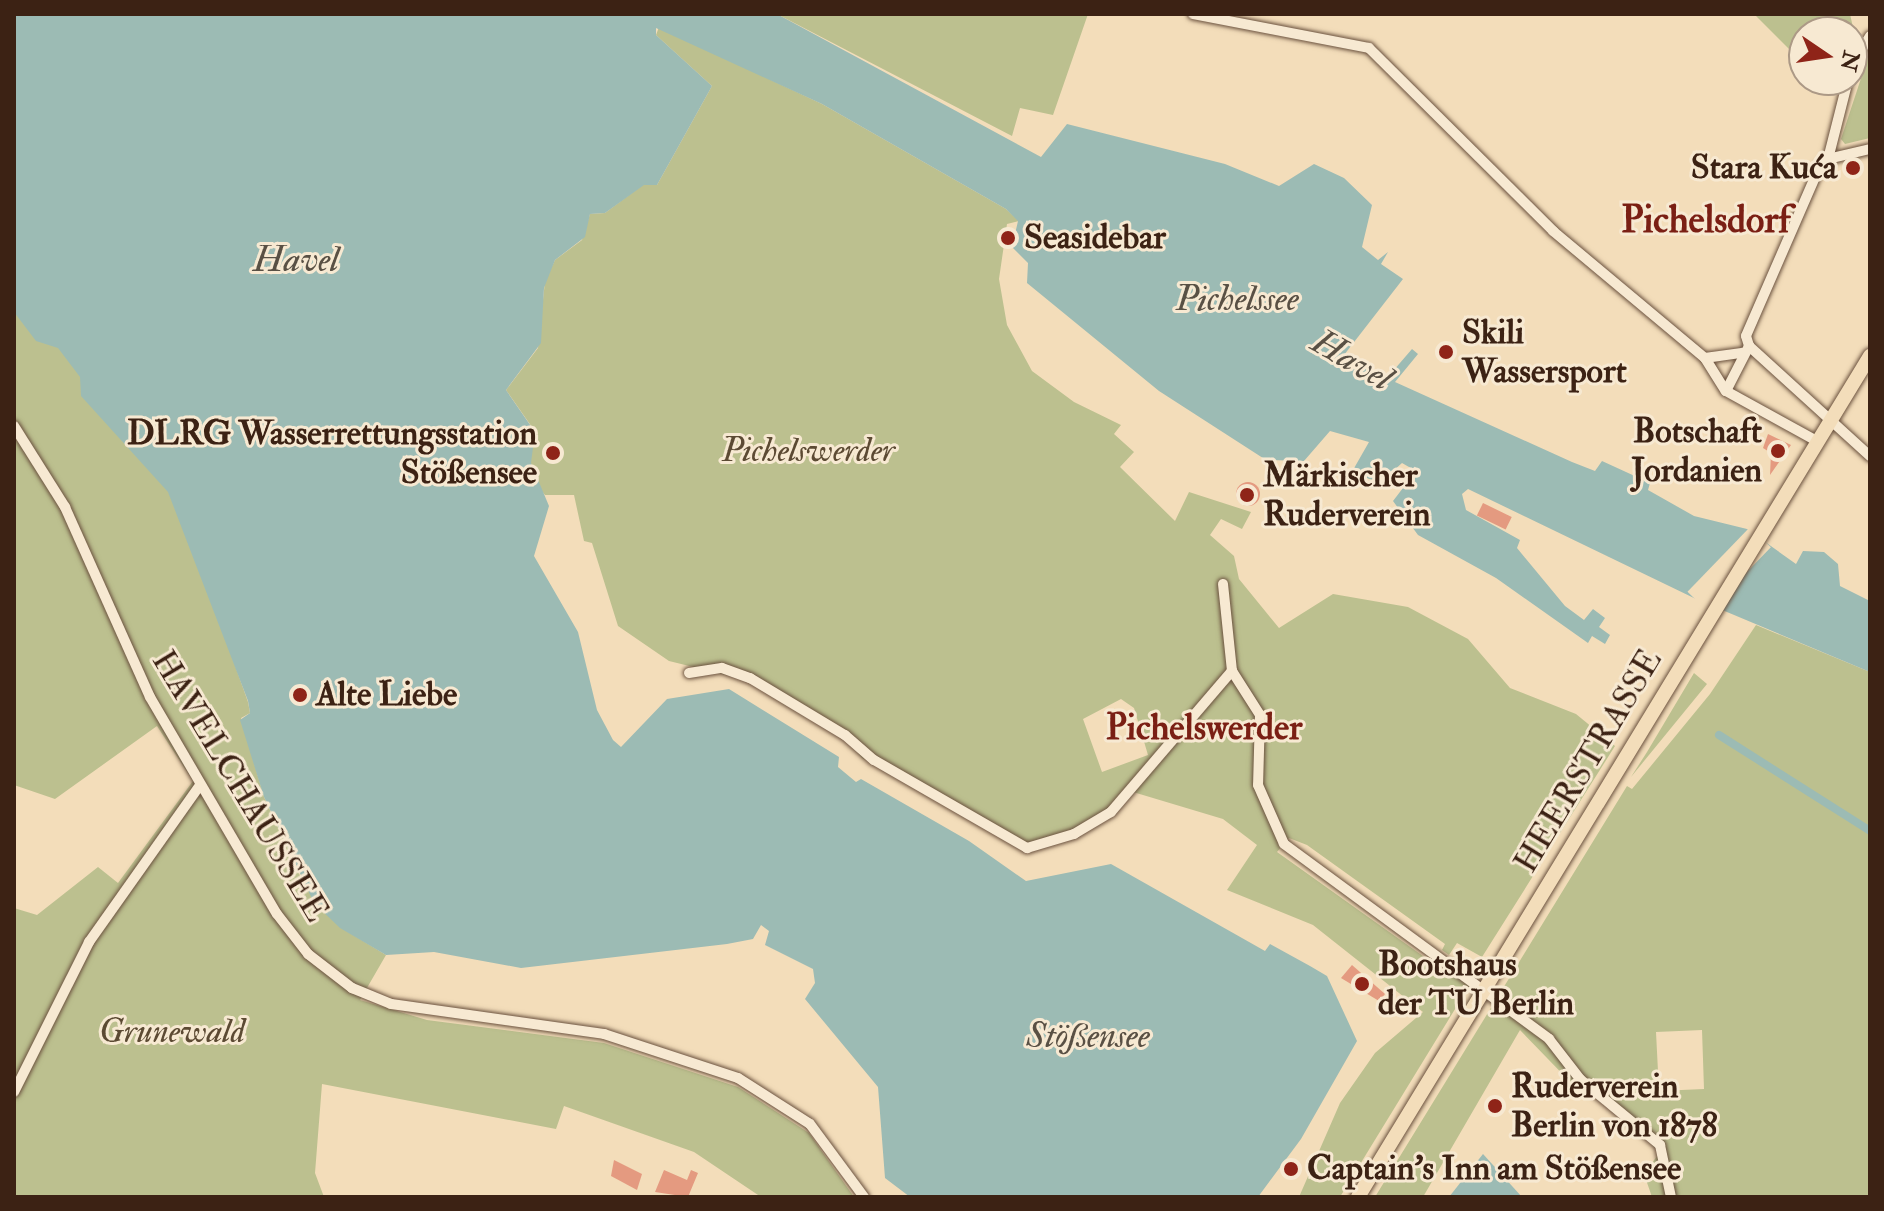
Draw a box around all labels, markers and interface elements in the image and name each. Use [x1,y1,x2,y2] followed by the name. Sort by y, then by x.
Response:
[1788,16,1868,96] north arrow
[1834,48,1865,74] text: N
[1691,148,1837,188] place label: Stara Kuća
[1844,159,1862,177] marker: Stara Kuća
[1621,198,1791,244] district label: Pichelsdorf
[1024,218,1166,258] place label: Seasidebar
[999,229,1017,247] marker: Seasidebar
[253,238,339,282] water label: Havel
[1175,277,1299,321] water label: Pichelssee
[1462,312,1627,392] place label: Skili Wassersport
[1304,320,1400,400] water label: Havel
[1437,343,1455,361] marker: Skili Wassersport
[1631,411,1762,490] place label: Botschaft Jordanien
[127,413,537,492] place label: DLRG Wasserrettungsstation Stößensee
[721,431,895,471] park label: Pichelswerder
[1769,442,1787,460] marker: Botschaft Jordanien
[544,444,562,462] marker: DLRG Wasserrettungsstation Stößensee
[1263,455,1430,534] place label: Märkischer Ruderverein
[1238,486,1256,504] marker: Märkischer Ruderverein
[1505,642,1671,880] street label: HEERSTRASSE
[143,643,337,929] street label: HAVELCHAUSSEE
[316,675,457,715] place label: Alte Liebe
[291,686,309,704] marker: Alte Liebe
[1106,706,1302,750] district label: Pichelswerder
[1378,944,1574,1024] place label: Bootshaus der TU Berlin
[1353,975,1371,993] marker: Bootshaus der TU Berlin
[99,1012,245,1052] park label: Grunewald
[1026,1014,1150,1058] water label: Stößensee
[1511,1066,1718,1146] place label: Ruderverein Berlin von 1878
[1486,1097,1504,1115] marker: Ruderverein Berlin von 1878
[1307,1149,1681,1189] place label: Captain's Inn am Stößensee
[1282,1160,1300,1178] marker: Captain's Inn am Stößensee

